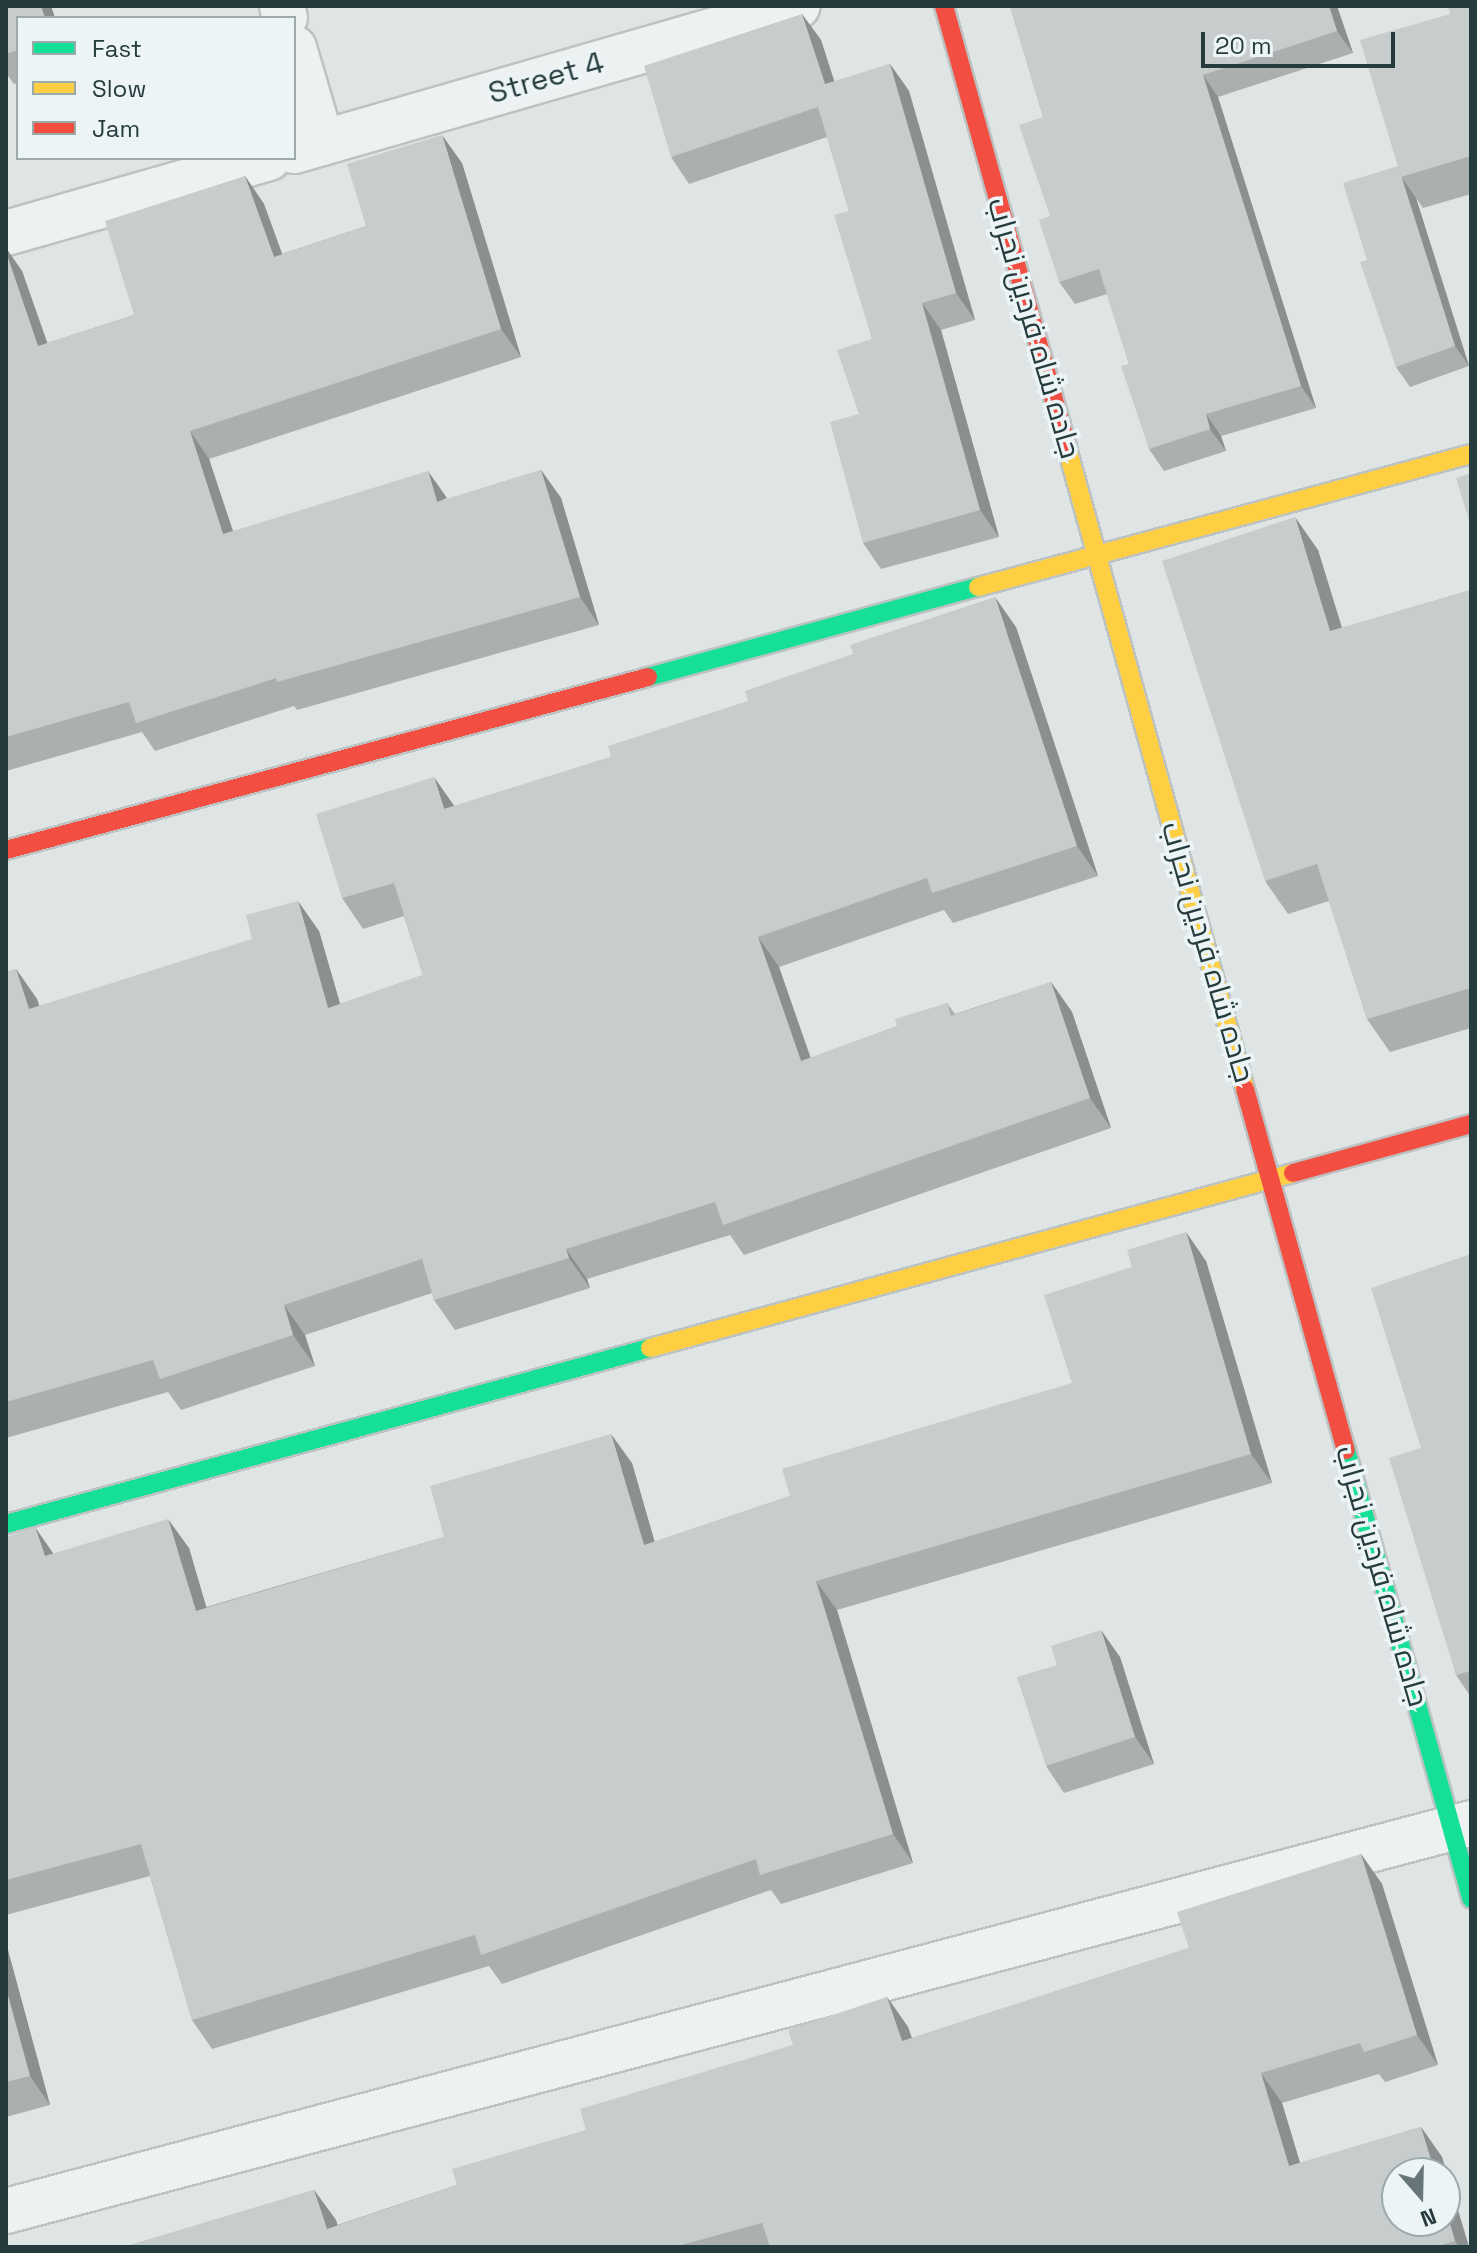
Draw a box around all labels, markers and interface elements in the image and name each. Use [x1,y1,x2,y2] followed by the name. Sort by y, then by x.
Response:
[16,16,296,160] legend
[1205,16,1399,66] scale bar
[1215,30,1272,61] text: 20 m
[92,33,142,64] text: Fast
[484,44,608,112] street label: Street 4
[92,73,146,104] text: Slow
[92,113,140,144] text: Jam
[980,194,1088,462] street label: جاده شاه فردین نجراب
[1154,818,1262,1086] street label: جاده شاه فردین نجراب
[1328,1442,1436,1710] street label: جاده شاه فردین نجراب
[1381,2157,1461,2237] north arrow
[1417,2202,1440,2233] text: N

